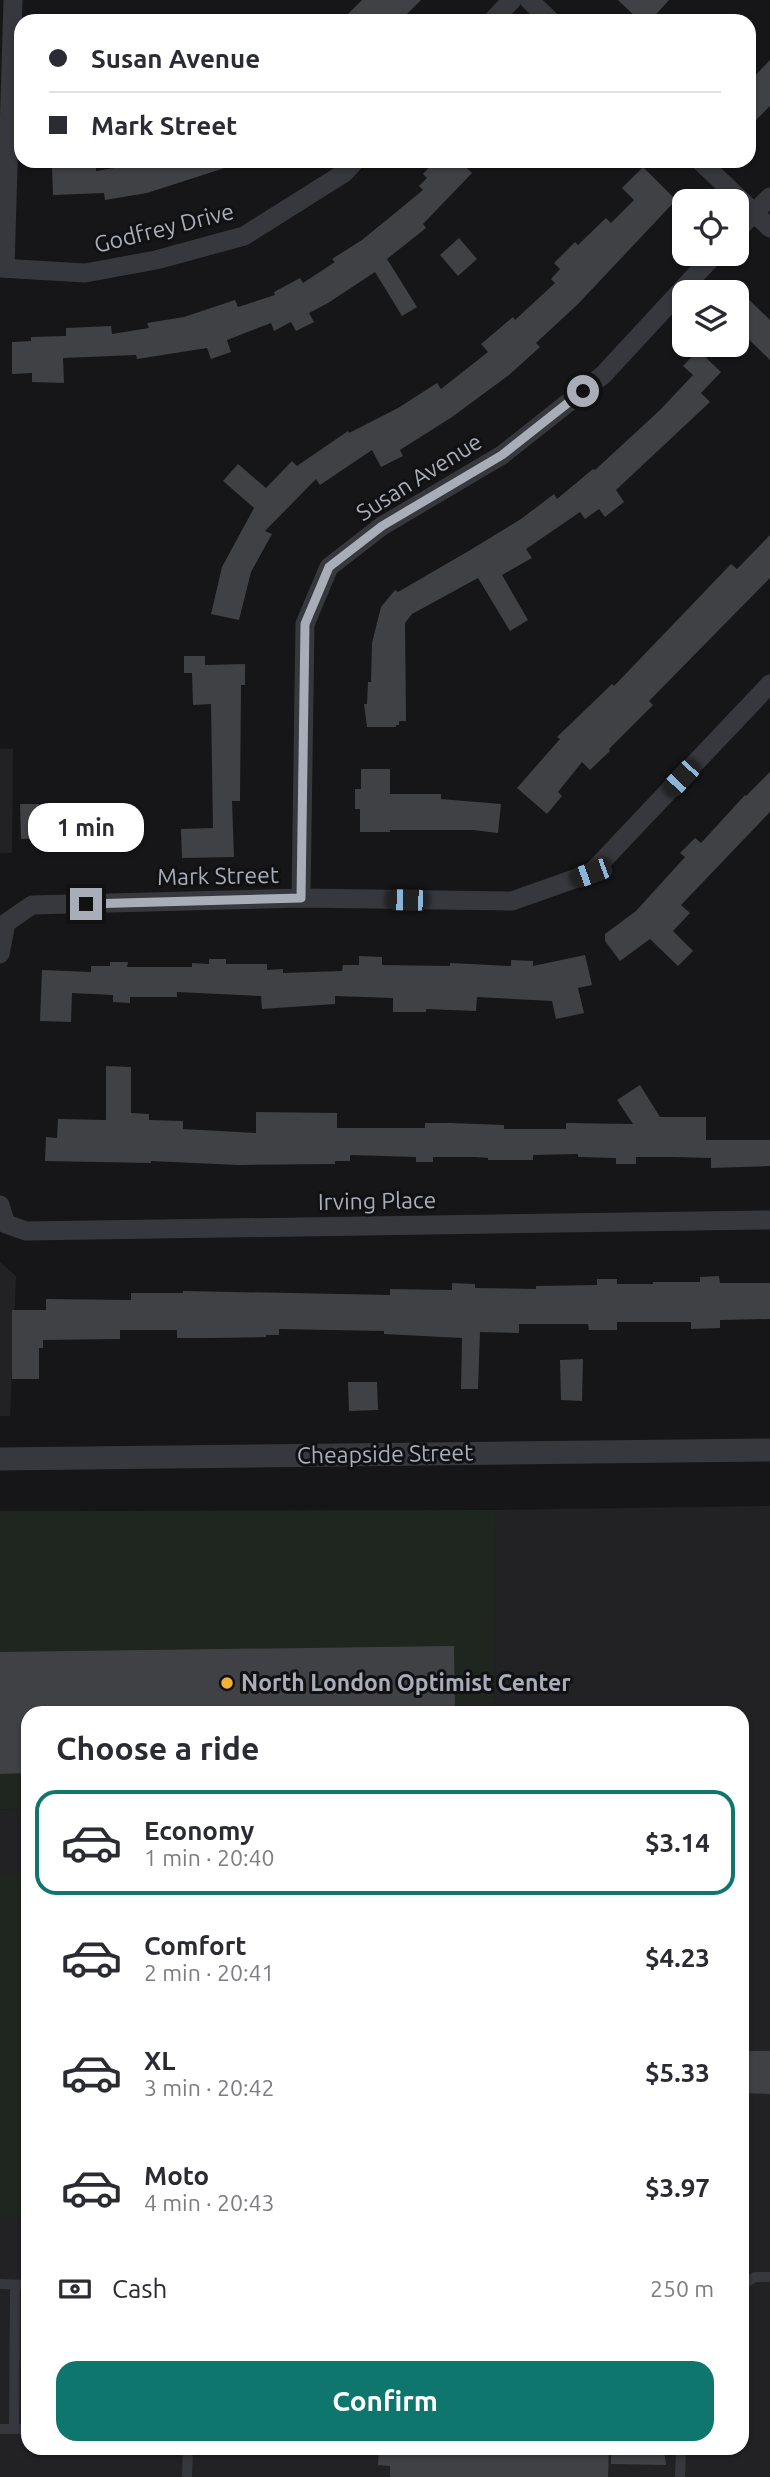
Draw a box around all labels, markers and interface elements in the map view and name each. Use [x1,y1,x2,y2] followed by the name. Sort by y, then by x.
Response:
[91,44,260,73] text: Susan Avenue
[91,111,237,140] text: Mark Street
[672,189,749,357] map controls
[672,189,749,266] button: locate
[91,198,236,257] street label: Godfrey Drive
[672,280,749,357] button: layers
[567,375,599,407] route start
[352,428,486,525] street label: Susan Avenue
[659,755,704,801] car
[28,802,144,852] callout: 1 min
[57,815,115,840] text: 1 min
[568,856,615,890] car
[157,862,279,889] street label: Mark Street
[70,888,102,920] route end
[386,889,429,911] car
[318,1187,436,1214] street label: Irving Place
[297,1439,473,1468] street label: Cheapside Street
[241,1670,571,1695] place label: North London Optimist Center
[219,1675,235,1691] marker: North London Optimist Center
[56,1730,259,1766] text: Choose a ride
[60,1811,123,1874] icon: car
[144,1816,254,1845] text: Economy
[645,1828,710,1857] text: $3.14
[144,1845,275,1870] text: 1 min · 20:40
[60,1926,123,1989] icon: car
[144,1931,247,1960] text: Comfort
[645,1943,710,1972] text: $4.23
[144,1960,275,1985] text: 2 min · 20:41
[60,2041,123,2104] icon: car
[144,2046,175,2075] text: XL
[645,2058,710,2087] text: $5.33
[144,2075,275,2100] text: 3 min · 20:42
[60,2156,123,2219] icon: car
[144,2161,209,2190] text: Moto
[645,2173,710,2202] text: $3.97
[144,2190,275,2215] text: 4 min · 20:43
[56,2270,94,2308] icon: cash
[112,2274,167,2303] text: Cash
[650,2276,714,2301] text: 250 m
[56,2361,714,2441] button: Confirm

